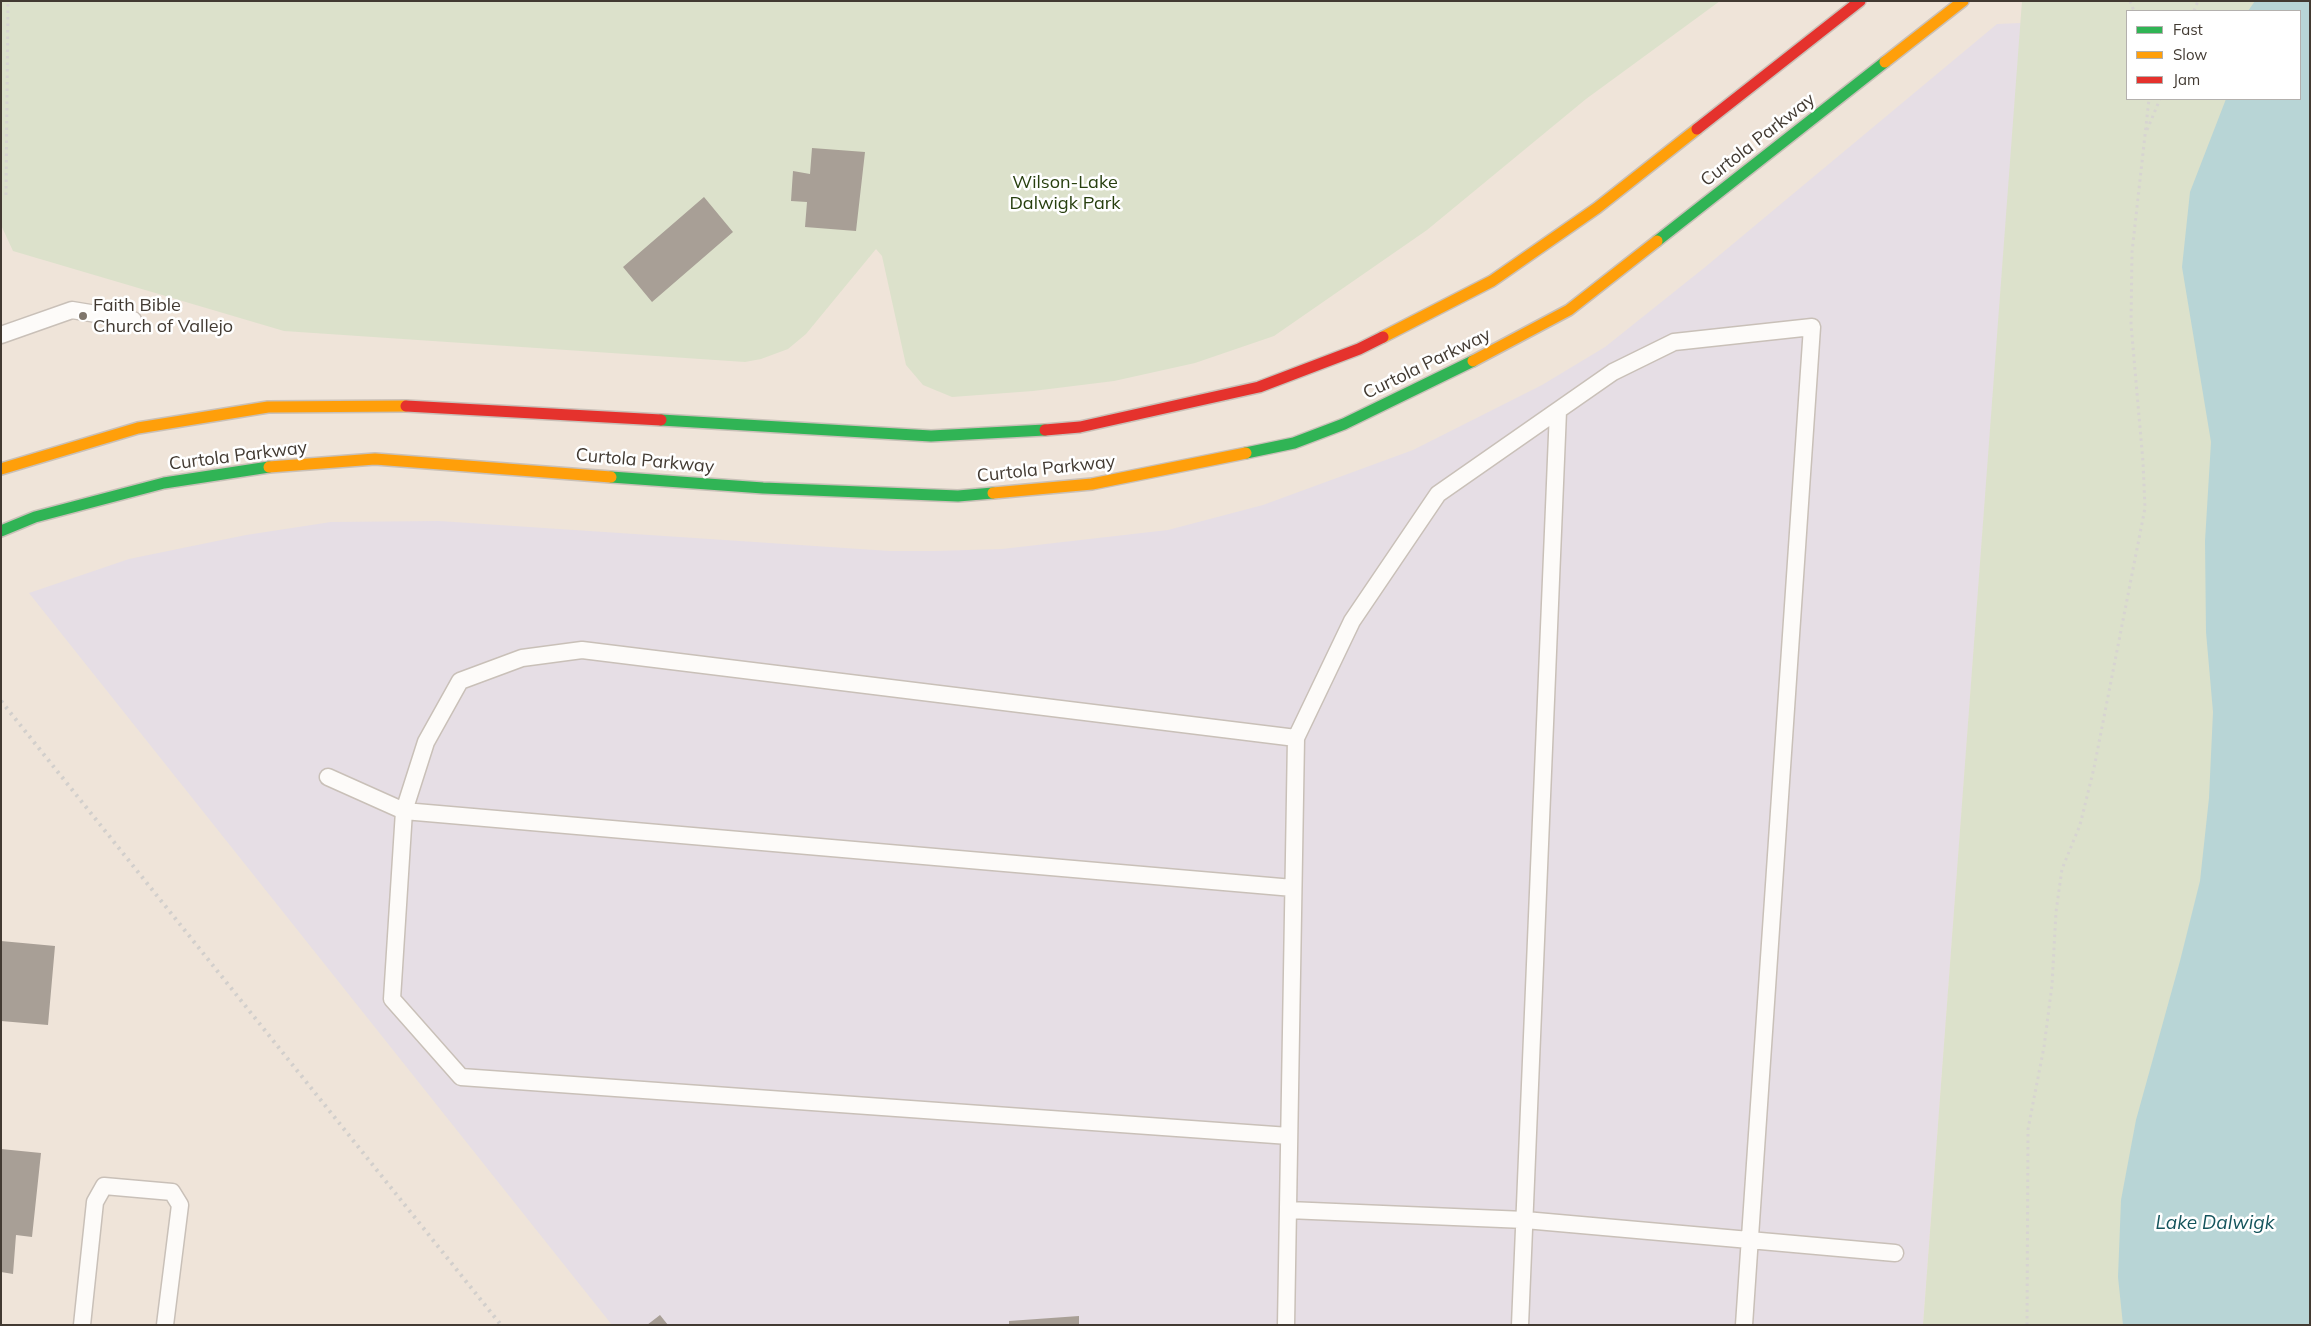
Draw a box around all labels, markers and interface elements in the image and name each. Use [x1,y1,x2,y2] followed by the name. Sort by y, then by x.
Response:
[2126,10,2301,100] legend
[2173,20,2203,39] text: Fast
[2173,45,2207,64] text: Slow
[2173,70,2200,89] text: Jam
[1697,89,1819,191] street label: Curtola Parkway
[1009,172,1121,214] park label: Wilson-Lake Dalwigk Park
[93,295,233,338] place label: Faith Bible Church of Vallejo
[77,310,89,322] marker: Faith Bible Church of Vallejo
[1360,324,1494,404] street label: Curtola Parkway
[168,437,308,475] street label: Curtola Parkway
[575,444,715,478] street label: Curtola Parkway
[976,451,1116,487] street label: Curtola Parkway
[2156,1212,2274,1234] water label: Lake Dalwigk

